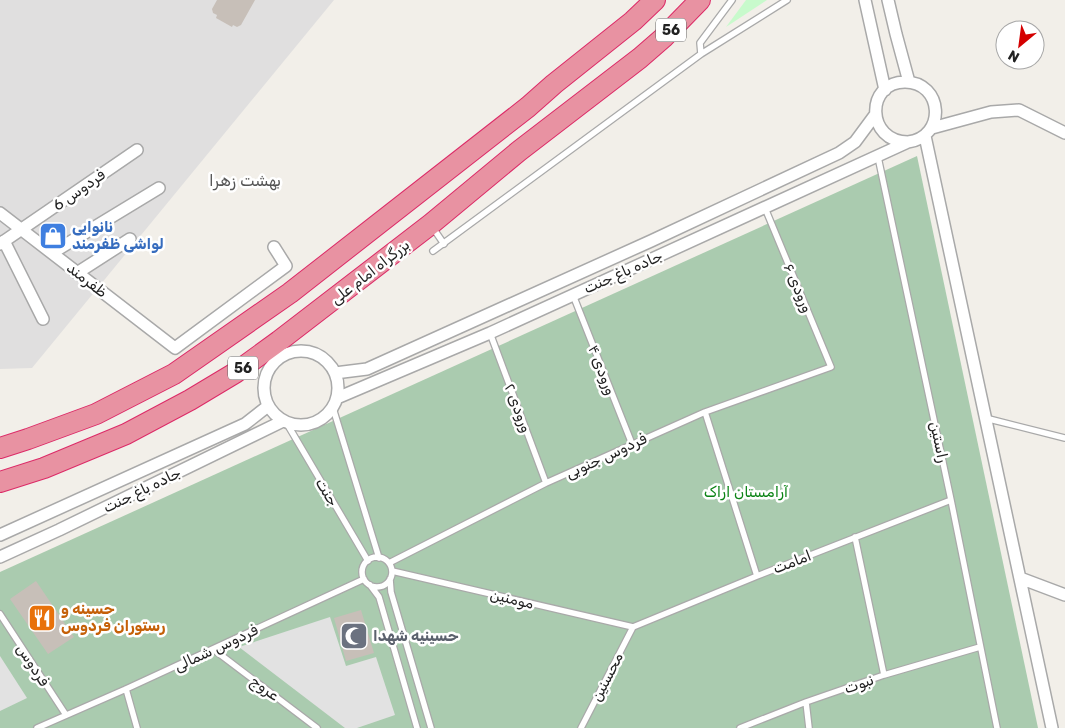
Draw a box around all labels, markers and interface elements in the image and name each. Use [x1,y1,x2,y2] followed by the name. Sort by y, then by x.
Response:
[656,18,686,42] road number: 56
[995,20,1045,70] north arrow
[1005,46,1022,66] text: N
[49,165,109,215] street label: فردوس 6
[209,171,281,191] district label: بهشت زهرا
[72,218,164,253] place label: نانوایی لواشی ظفرمند
[38,221,68,251] shop icon: نانوایی لواشی ظفرمند
[327,236,414,309] street label: بزرگراه امام علی
[581,247,666,299] street label: جاده باغ جنت
[63,258,111,302] street label: ظفرمند
[779,261,816,316] street label: ورودی ۶
[583,342,620,398] street label: ورودی ۴
[228,356,258,379] road number: 56
[500,381,536,435] street label: ورودی ۲
[926,420,952,464] street label: راستین
[562,429,650,484] street label: فردوس جنوبی
[100,463,185,518] street label: جاده باغ جنت
[312,475,342,509] street label: جنت
[704,483,789,501] park label: آرامستان اراک
[770,546,814,578] street label: امامت
[488,585,536,613] street label: مومنین
[61,600,166,635] place label: حسینه و رستوران فردوس
[27,603,57,633] restaurant icon: حسینه و رستوران فردوس
[171,621,261,676] street label: فردوس شمالی
[339,621,369,651] mosque icon: حسینیه شهدا
[373,627,459,645] place label: حسینیه شهدا
[12,640,53,690] street label: فردوس
[587,650,627,704] street label: محسنین
[246,671,283,706] street label: عروج
[842,671,876,697] street label: نبوت

